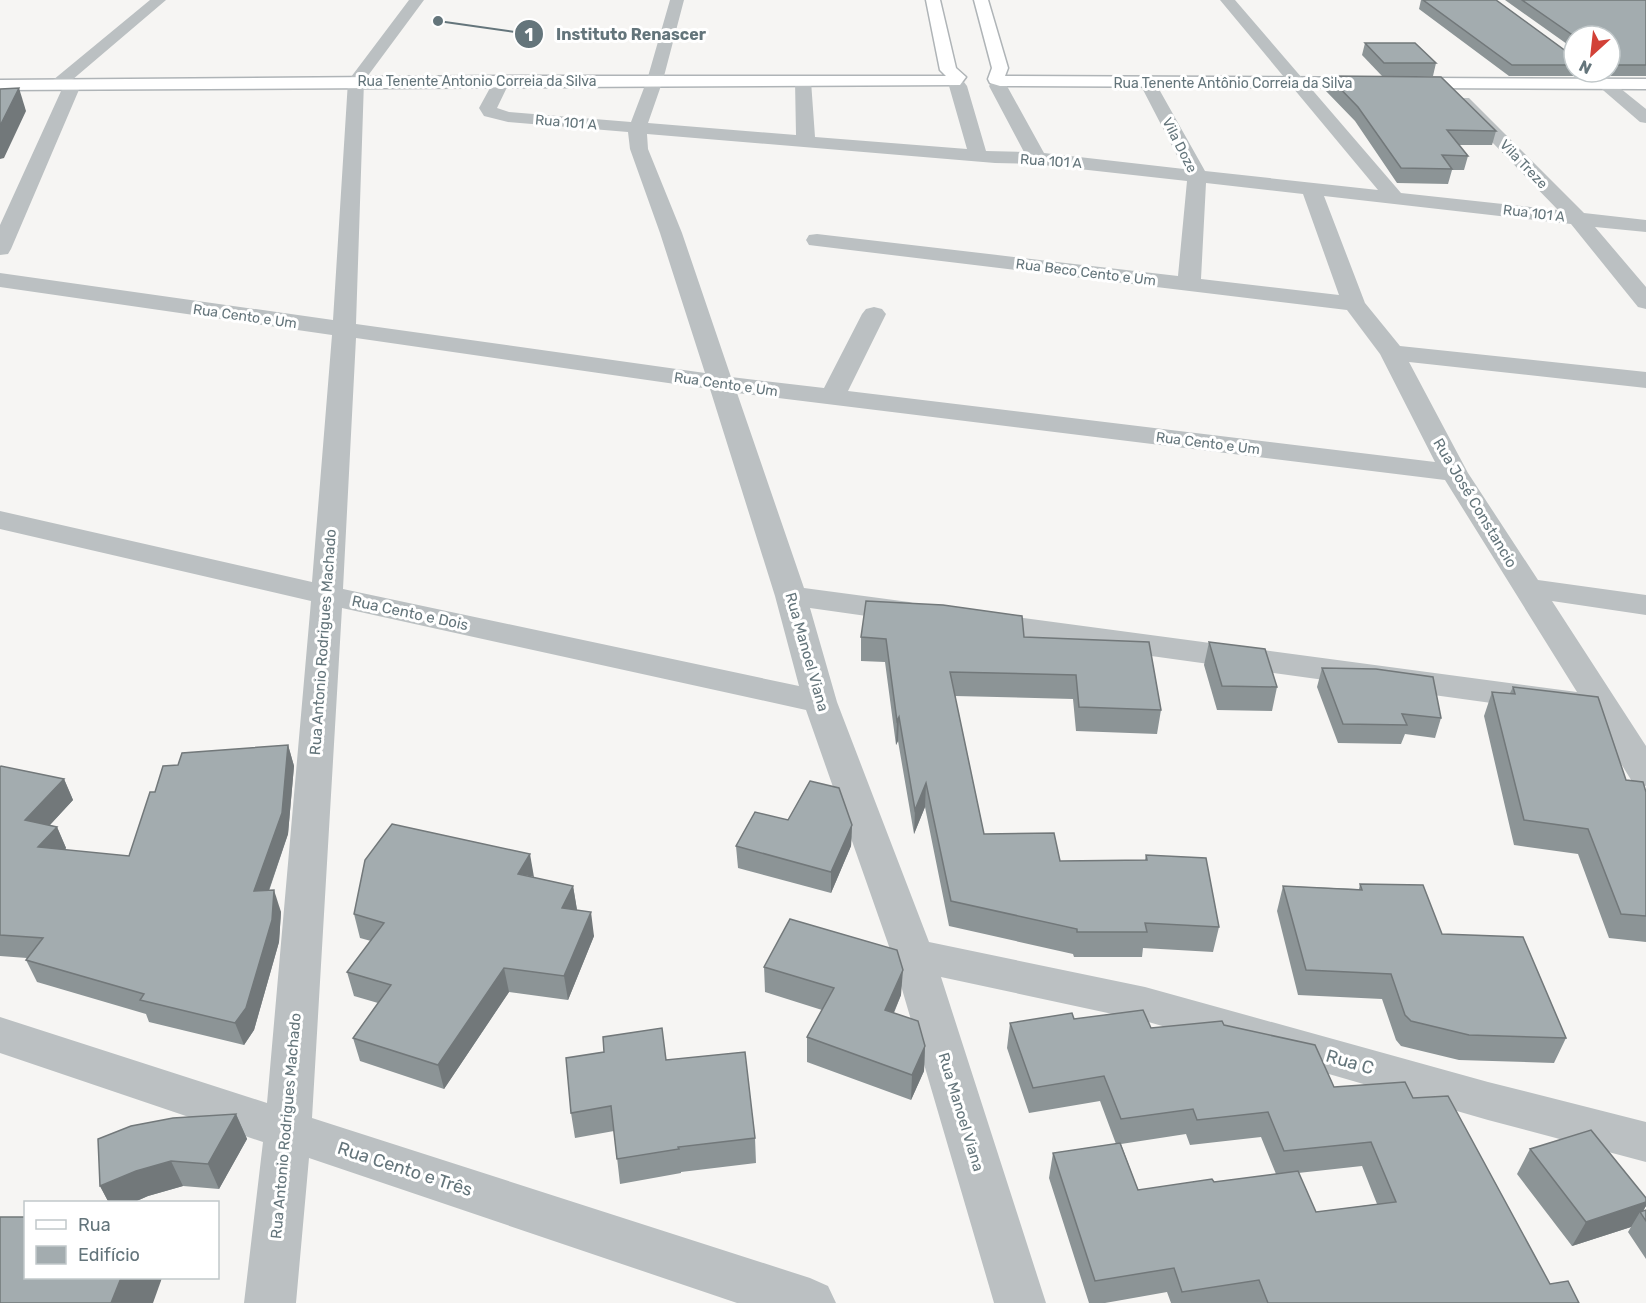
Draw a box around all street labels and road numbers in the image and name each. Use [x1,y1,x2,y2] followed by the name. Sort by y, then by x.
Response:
[357,73,597,90] street label: Rua Tenente Antonio Correia da Silva
[1113,75,1353,92] street label: Rua Tenente Antônio Correia da Silva
[534,111,598,134] street label: Rua 101 A
[1158,115,1201,176] street label: Vila Doze
[1496,136,1551,193] street label: Vila Treze
[1019,151,1083,172] street label: Rua 101 A
[1502,201,1566,226] street label: Rua 101 A
[1015,255,1157,290] street label: Rua Beco Cento e Um
[192,301,298,332] street label: Rua Cento e Um
[673,369,779,400] street label: Rua Cento e Um
[1155,429,1261,458] street label: Rua Cento e Um
[1429,435,1521,571] street label: Rua José Constancio
[306,528,340,756] street label: Rua Antonio Rodrigues Machado
[781,590,833,714] street label: Rua Manoel Viana
[350,592,470,634] street label: Rua Cento e Dois
[267,1012,305,1240] street label: Rua Antonio Rodrigues Machado
[1323,1045,1377,1079] street label: Rua C
[934,1051,988,1173] street label: Rua Manoel Viana
[335,1137,475,1201] street label: Rua Cento e Três

